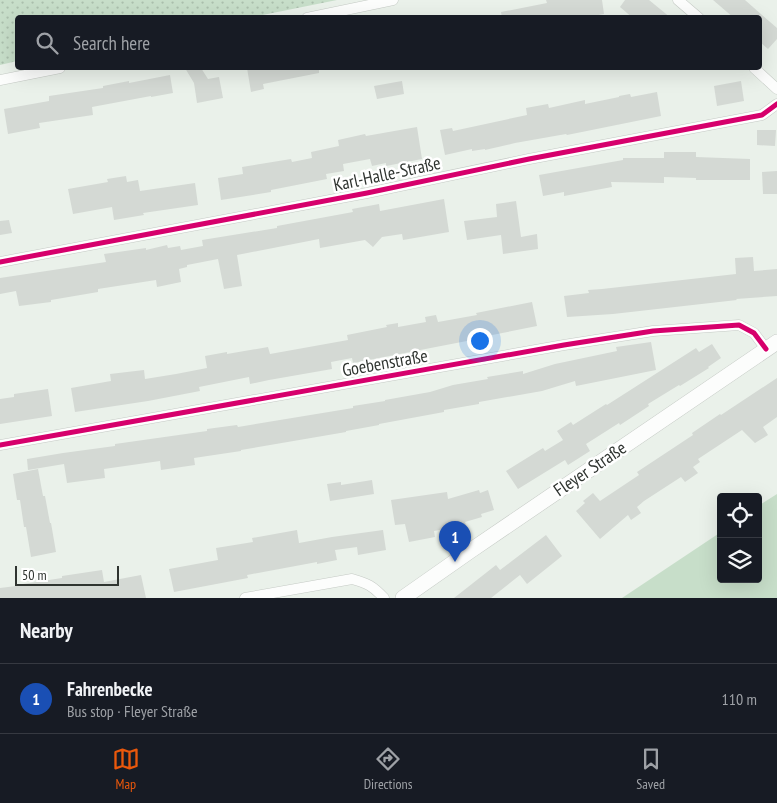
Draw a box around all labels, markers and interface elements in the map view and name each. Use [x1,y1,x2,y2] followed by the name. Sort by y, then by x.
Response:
[15,15,762,70] search box
[33,29,61,57] icon: search
[73,31,150,55] text: Search here
[331,151,443,196] street label: Karl-Halle-Straße
[467,328,493,354] your location
[340,344,430,381] street label: Goebenstraße
[549,436,630,501] street label: Fleyer Straße
[717,493,762,583] map controls
[717,493,762,538] button: locate
[439,521,471,562] pin: 1
[717,538,762,583] button: layers
[15,563,119,586] scale bar
[22,566,47,584] text: 50 m
[20,617,73,644] text: Nearby
[67,677,153,701] text: Fahrenbecke
[32,689,40,709] text: 1
[722,689,757,709] text: 110 m
[67,701,198,721] text: Bus stop · Fleyer Straße
[112,745,140,793] tab: Map
[364,745,412,793] tab: Directions
[636,745,665,793] tab: Saved

